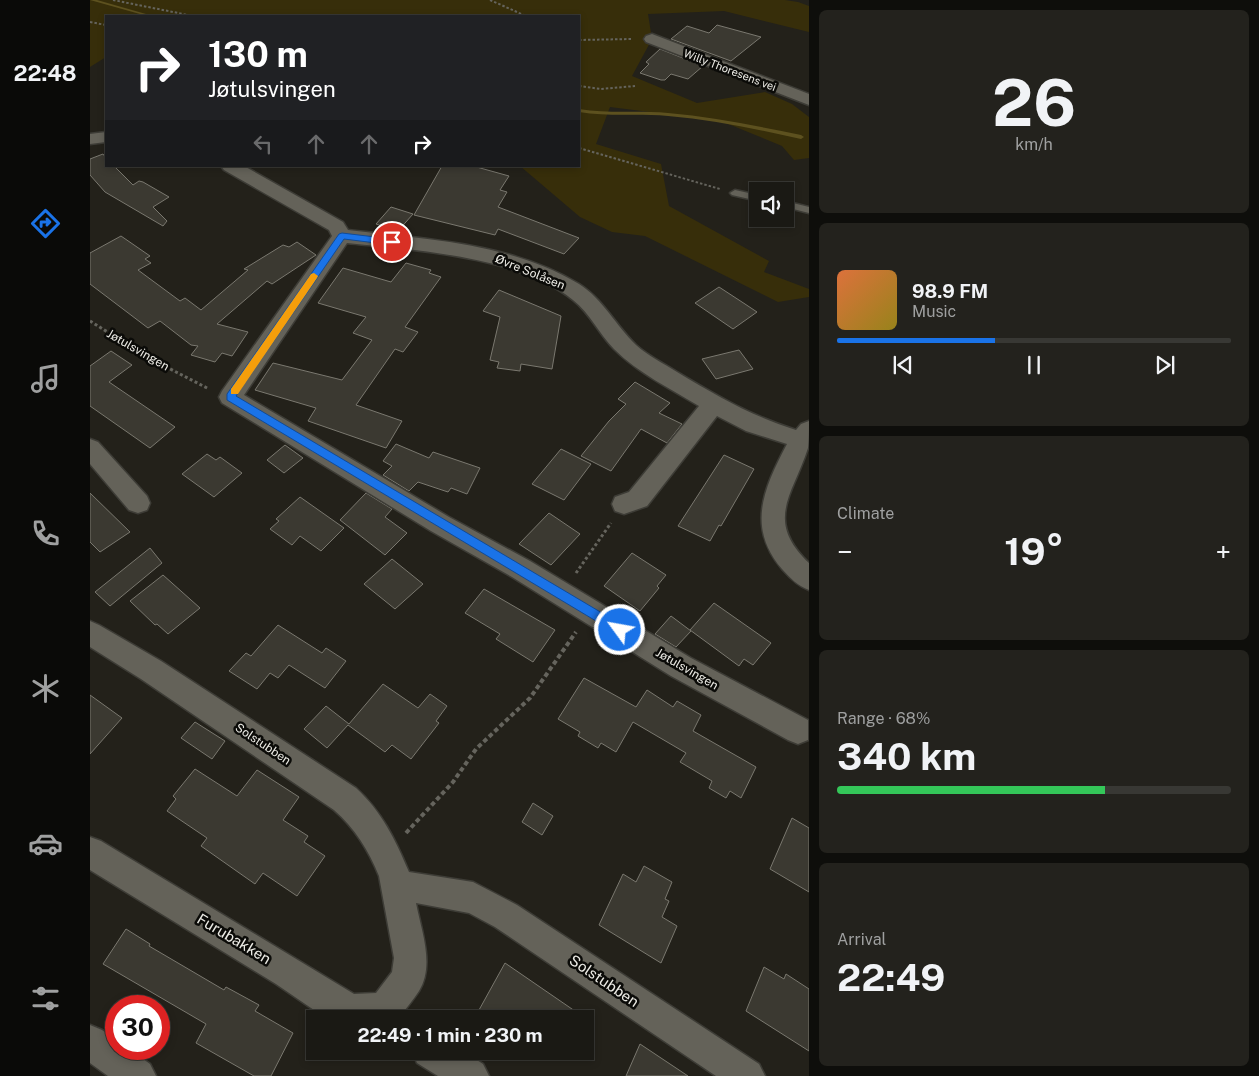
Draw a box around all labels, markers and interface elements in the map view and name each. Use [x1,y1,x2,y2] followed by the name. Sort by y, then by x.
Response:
[208,34,308,75] text: 130 m
[125,35,190,100] icon: right
[682,47,778,93] street label: Willy Thoresens vei
[14,60,77,86] text: 22:48
[992,64,1076,141] text: 26
[208,76,336,102] text: Jøtulsvingen
[249,130,277,158] icon: left
[302,130,330,158] icon: ahead
[355,130,383,158] icon: ahead
[408,130,436,158] icon: right
[1015,135,1053,154] text: km/h
[749,182,794,227] map controls
[749,182,794,227] button: sound
[28,206,63,241] icon: directions
[371,221,413,263] pin
[378,228,406,256] icon: arrive
[493,252,567,292] street label: Øvre Solåsen
[912,280,988,302] text: 98.9 FM
[912,302,956,321] text: Music
[104,327,172,373] street label: Jøtulsvingen
[889,351,917,379] icon: previous
[1020,351,1048,379] icon: pause
[1151,351,1179,379] icon: next
[28,361,63,396] icon: music
[837,504,894,523] text: Climate
[28,516,63,551] icon: phone
[1004,529,1064,574] text: 19°
[837,535,853,568] text: −
[1215,535,1231,568] text: +
[593,603,645,655] position arrow
[653,646,721,692] street label: Jøtulsvingen
[28,671,63,706] icon: climate
[837,709,930,728] text: Range · 68%
[233,720,293,768] street label: Solstubben
[837,734,976,779] text: 340 km
[28,826,63,861] icon: car
[194,910,274,967] street label: Furubakken
[837,930,886,949] text: Arrival
[566,951,642,1010] street label: Solstubben
[837,955,945,1000] text: 22:49
[28,981,63,1016] icon: filters
[105,995,170,1060] speed limit sign: 30
[357,1024,543,1046] text: 22:49 · 1 min · 230 m

